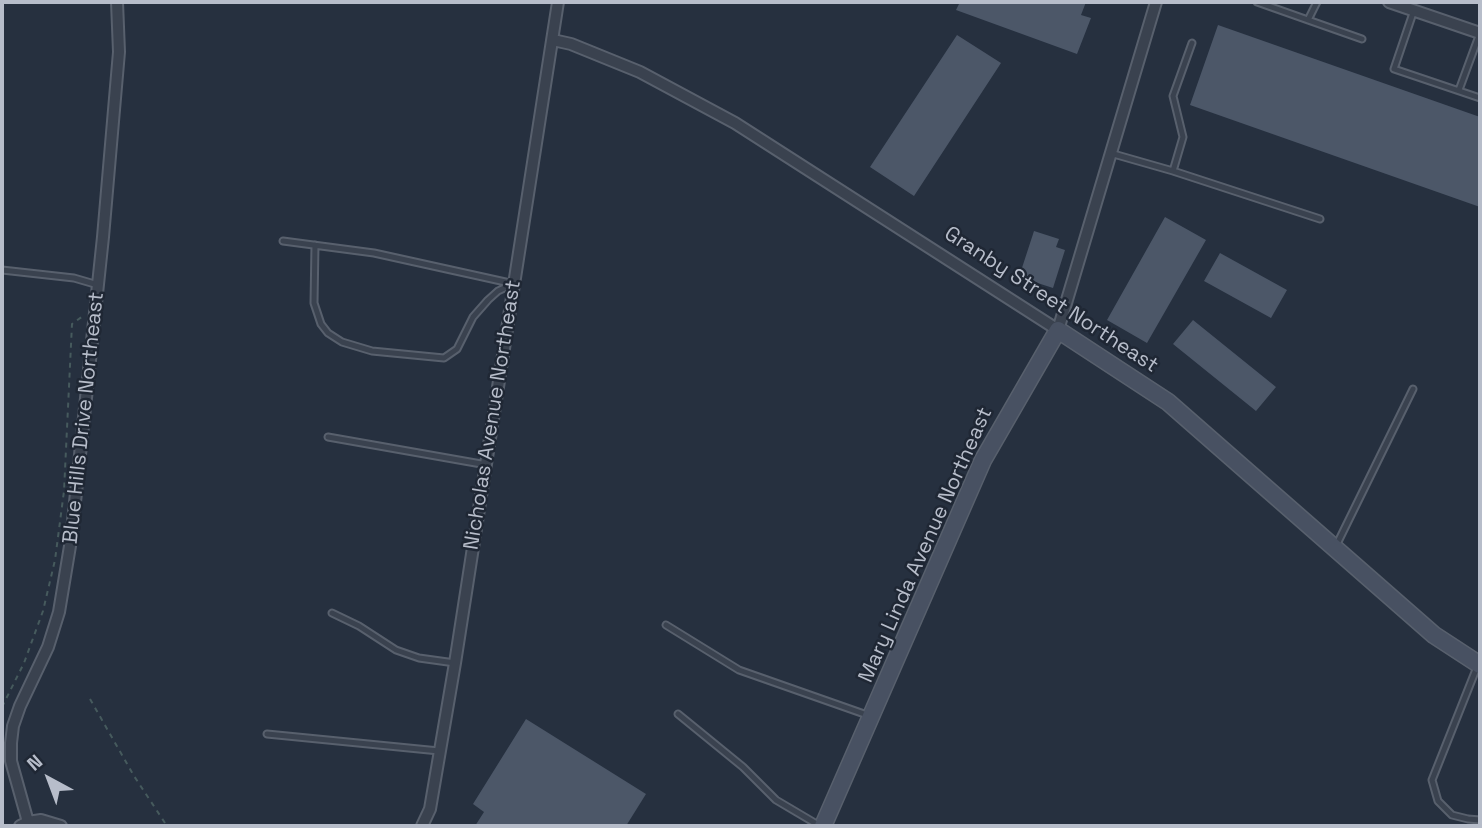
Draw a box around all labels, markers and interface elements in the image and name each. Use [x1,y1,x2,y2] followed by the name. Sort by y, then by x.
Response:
[939,221,1163,379] street label: Granby Street Northeast
[459,278,527,552] street label: Nicholas Avenue Northeast
[58,291,110,545] street label: Blue Hills Drive Northeast
[854,403,998,687] street label: Mary Linda Avenue Northeast
[14,744,84,814] north arrow
[22,749,48,776] text: N

